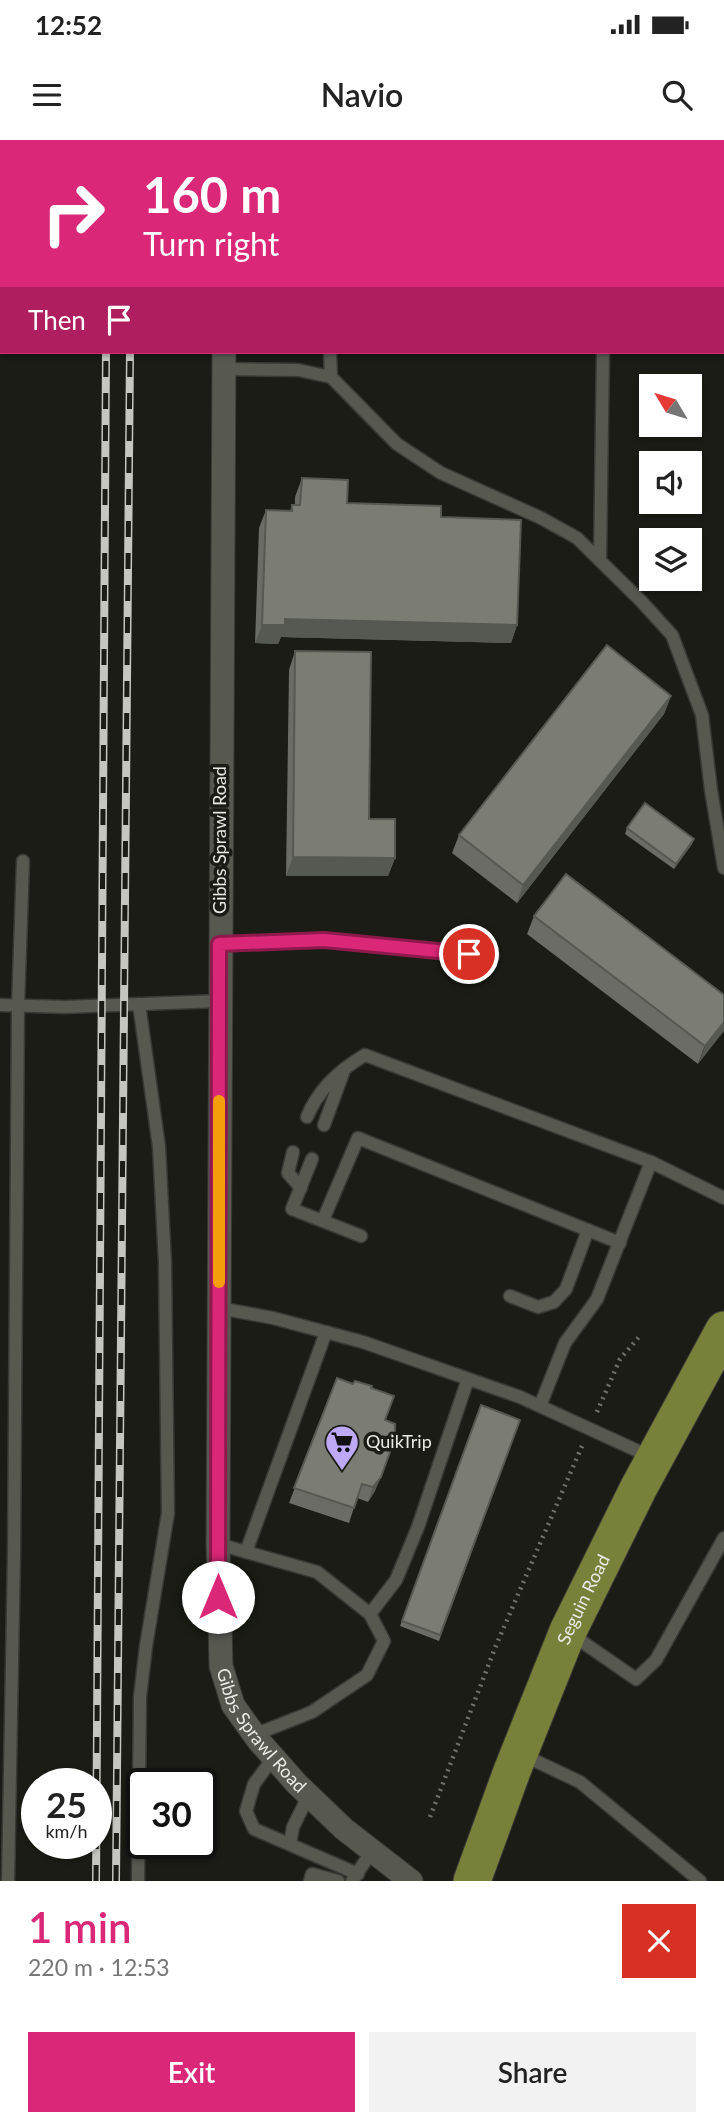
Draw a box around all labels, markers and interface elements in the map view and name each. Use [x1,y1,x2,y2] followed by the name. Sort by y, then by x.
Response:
[35,9,102,41] text: 12:52
[321,75,403,114] text: Navio
[28,76,66,114] icon: menu
[658,76,696,114] icon: search
[143,165,281,223] text: 160 m
[28,168,119,259] icon: right
[143,224,279,263] text: Turn right
[100,301,138,339] icon: arrive
[28,304,86,336] text: Then
[639,374,702,438] north arrow
[639,374,702,591] map controls
[639,451,702,514] button: sound
[639,528,702,591] button: layers
[208,766,230,914] street label: Gibbs Sprawl Road
[439,924,499,984] pin
[450,935,488,973] icon: arrive
[323,1423,361,1472] supermarket icon: QuikTrip
[366,1430,432,1452] place label: QuikTrip
[552,1550,614,1647] street label: Seguin Road
[181,1560,255,1634] position arrow
[212,1665,311,1797] street label: Gibbs Sprawl Road
[126,1768,217,1859] speed limit sign: 30
[46,1783,87,1825] text: 25
[45,1820,88,1842] text: km/h
[28,1902,132,1952] text: 1 min
[622,1904,696,1978] button: close
[28,1953,170,1981] text: 220 m · 12:53
[28,2032,355,2112] button: Exit
[369,2032,696,2112] button: Share

